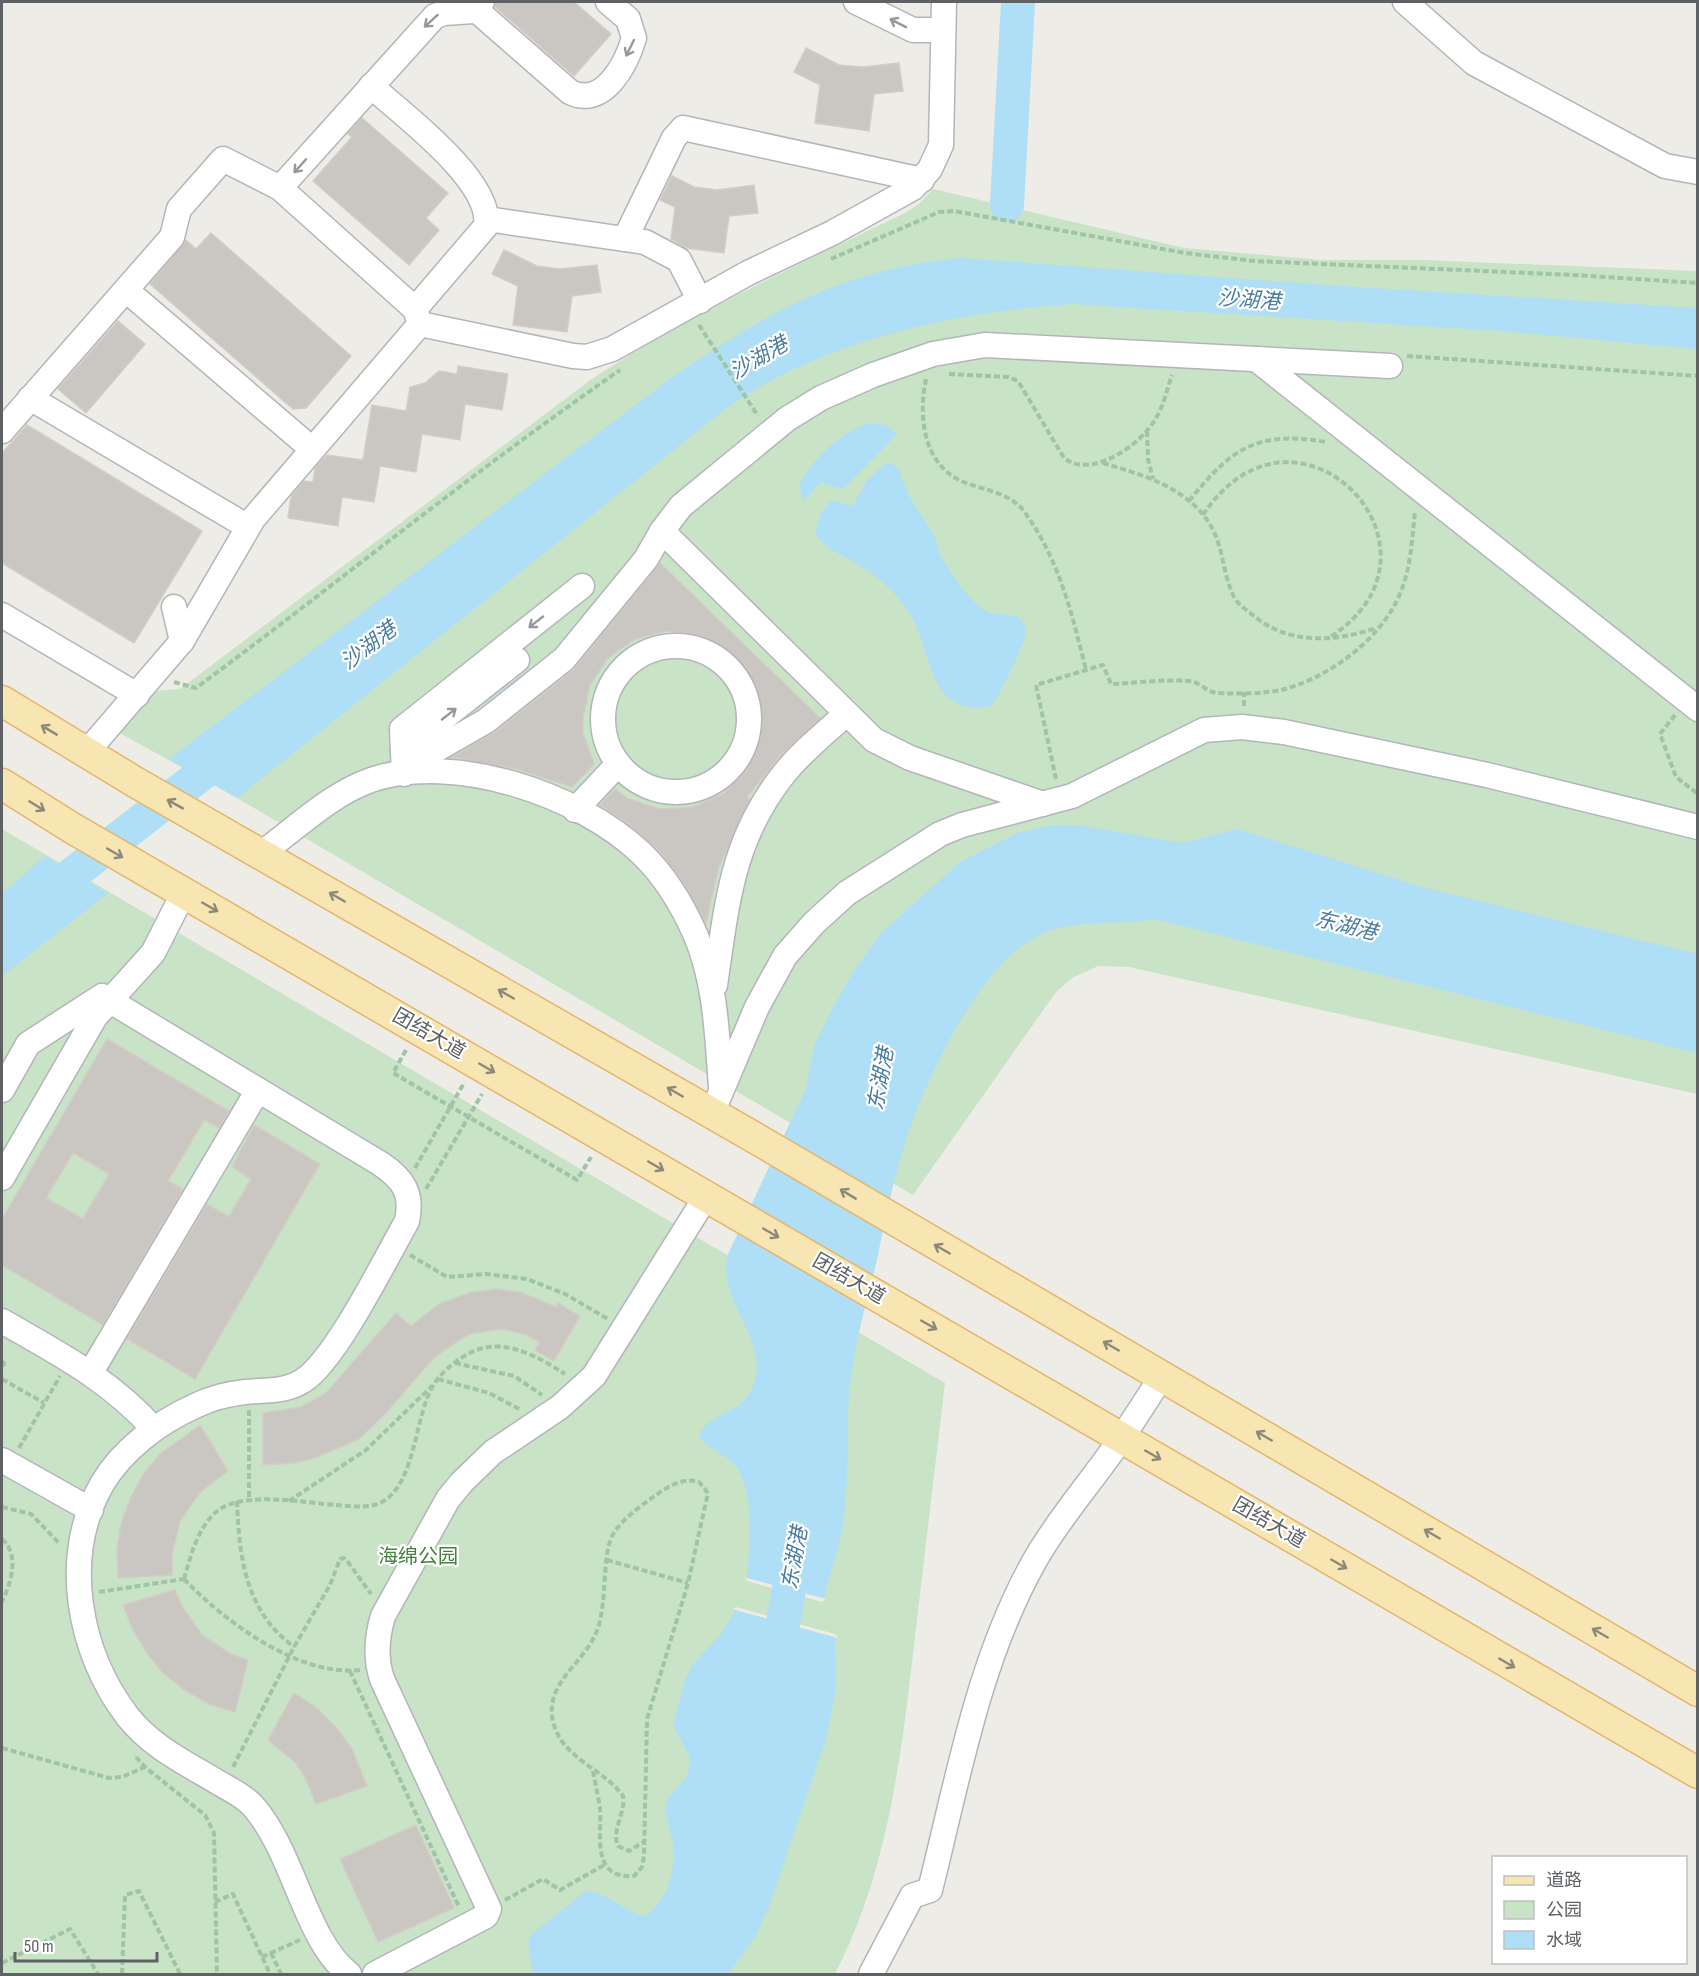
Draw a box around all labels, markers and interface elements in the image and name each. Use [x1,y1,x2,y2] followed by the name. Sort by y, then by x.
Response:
[423,15,439,28] one-way arrow
[889,17,907,29] one-way arrow
[623,39,635,57] one-way arrow
[293,158,307,173] one-way arrow
[1217,285,1284,315] water label: 沙湖港
[725,330,795,385] water label: 沙湖港
[336,615,404,675] water label: 沙湖港
[528,616,544,629] one-way arrow
[441,707,457,720] one-way arrow
[41,723,58,735] one-way arrow
[166,798,184,809] one-way arrow
[28,800,45,812] one-way arrow
[107,848,124,860] one-way arrow
[329,890,346,902] one-way arrow
[201,901,218,913] one-way arrow
[1312,906,1382,946] water label: 东湖港
[498,988,515,1000] one-way arrow
[388,1004,470,1064] street label: 团结大道
[863,1043,899,1112] water label: 东湖港
[478,1063,496,1074] one-way arrow
[667,1086,684,1098] one-way arrow
[647,1160,664,1172] one-way arrow
[840,1187,857,1199] one-way arrow
[762,1227,779,1239] one-way arrow
[934,1242,951,1254] one-way arrow
[808,1249,890,1309] street label: 团结大道
[920,1320,937,1332] one-way arrow
[1103,1340,1120,1352] one-way arrow
[1256,1429,1273,1441] one-way arrow
[1144,1449,1161,1461] one-way arrow
[1228,1493,1310,1553] street label: 团结大道
[777,1522,813,1591] water label: 东湖港
[1424,1528,1441,1540] one-way arrow
[378,1545,458,1569] park label: 海绵公园
[1330,1558,1347,1570] one-way arrow
[1592,1627,1609,1639] one-way arrow
[1498,1657,1515,1669] one-way arrow
[1492,1856,1687,1964] legend
[1546,1870,1582,1891] text: 道路
[1546,1900,1582,1921] text: 公园
[15,1925,158,1963] scale bar
[1546,1930,1582,1951] text: 水域
[24,1936,54,1957] text: 50 m

